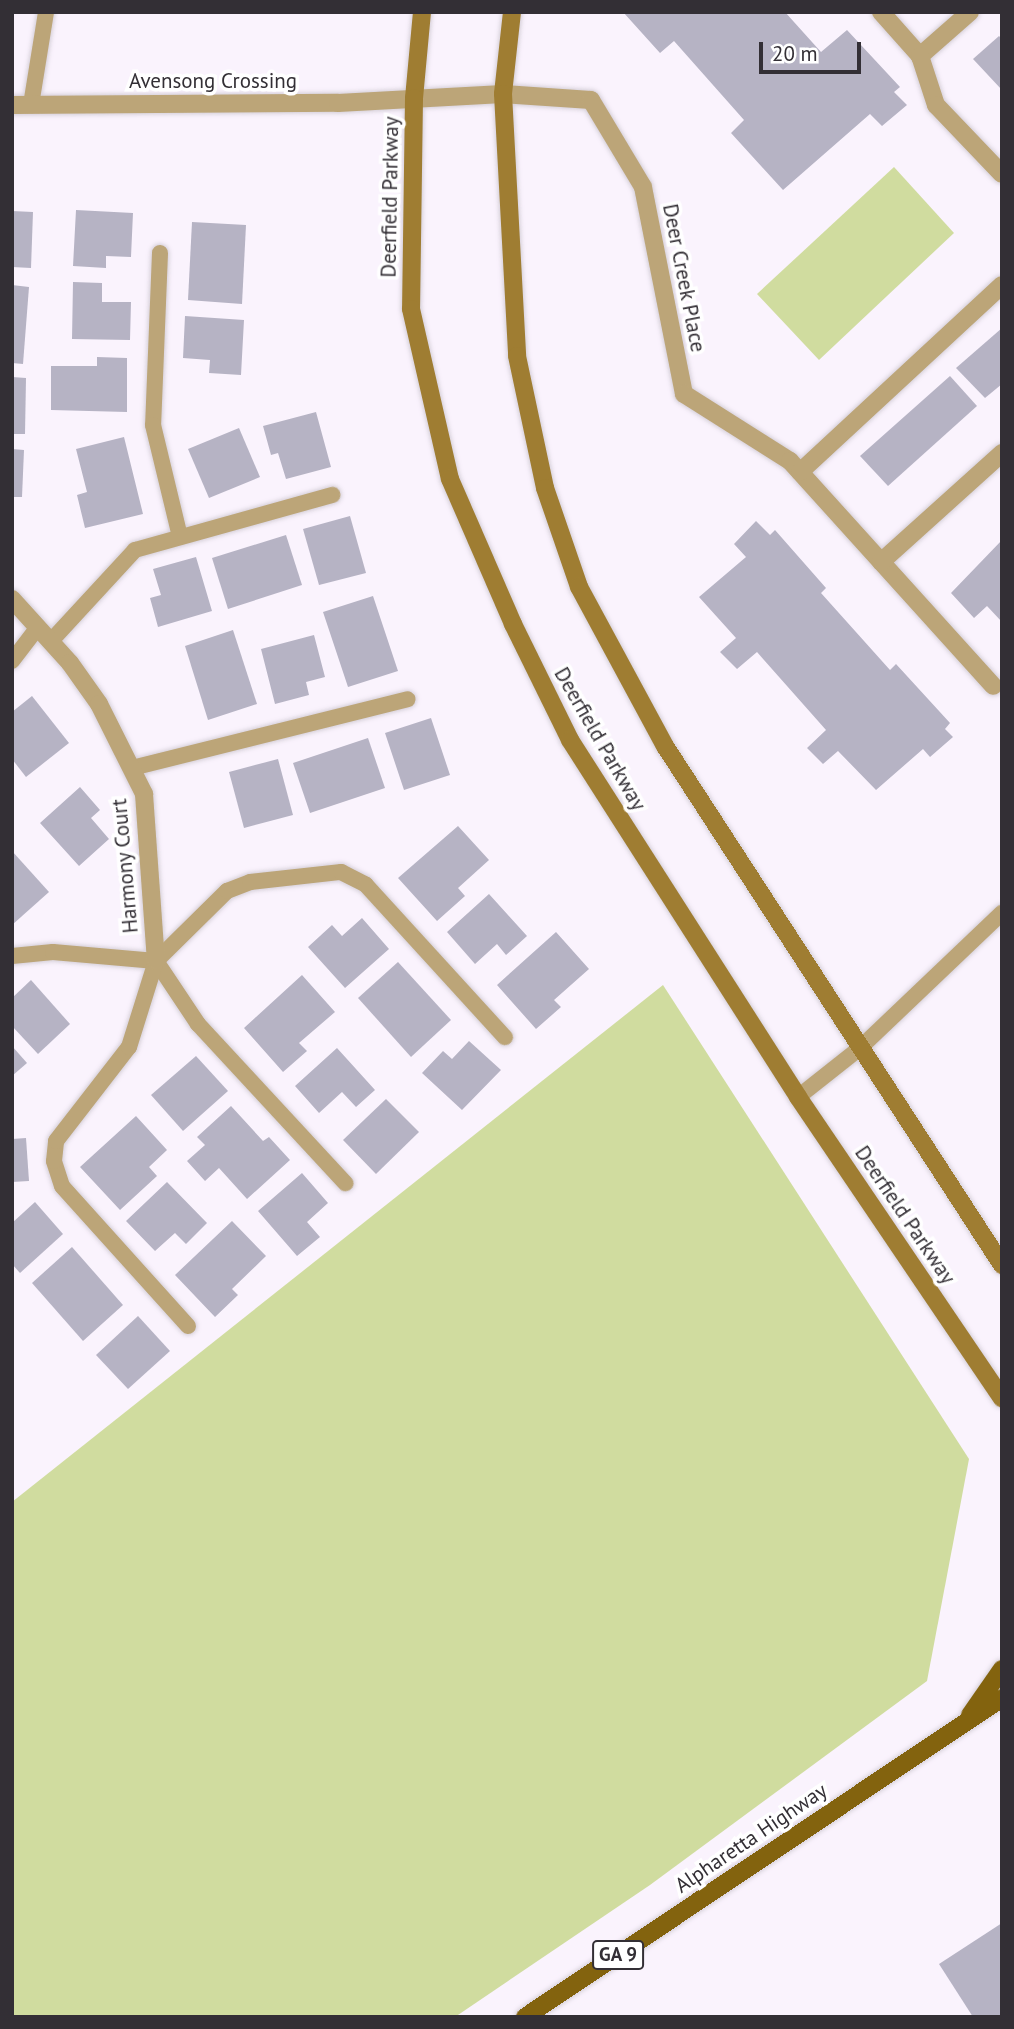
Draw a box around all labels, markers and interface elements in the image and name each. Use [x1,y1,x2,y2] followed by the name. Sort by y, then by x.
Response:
[762,28,864,72] scale bar
[772,40,818,67] text: 20 m
[129,68,297,94] street label: Avensong Crossing
[376,116,404,278] street label: Deerfield Parkway
[657,201,711,355] street label: Deer Creek Place
[549,663,651,815] street label: Deerfield Parkway
[107,797,143,935] street label: Harmony Court
[849,1141,961,1289] street label: Deerfield Parkway
[670,1778,832,1898] street label: Alpharetta Highway
[590,1940,646,1970] road number: GA 9

